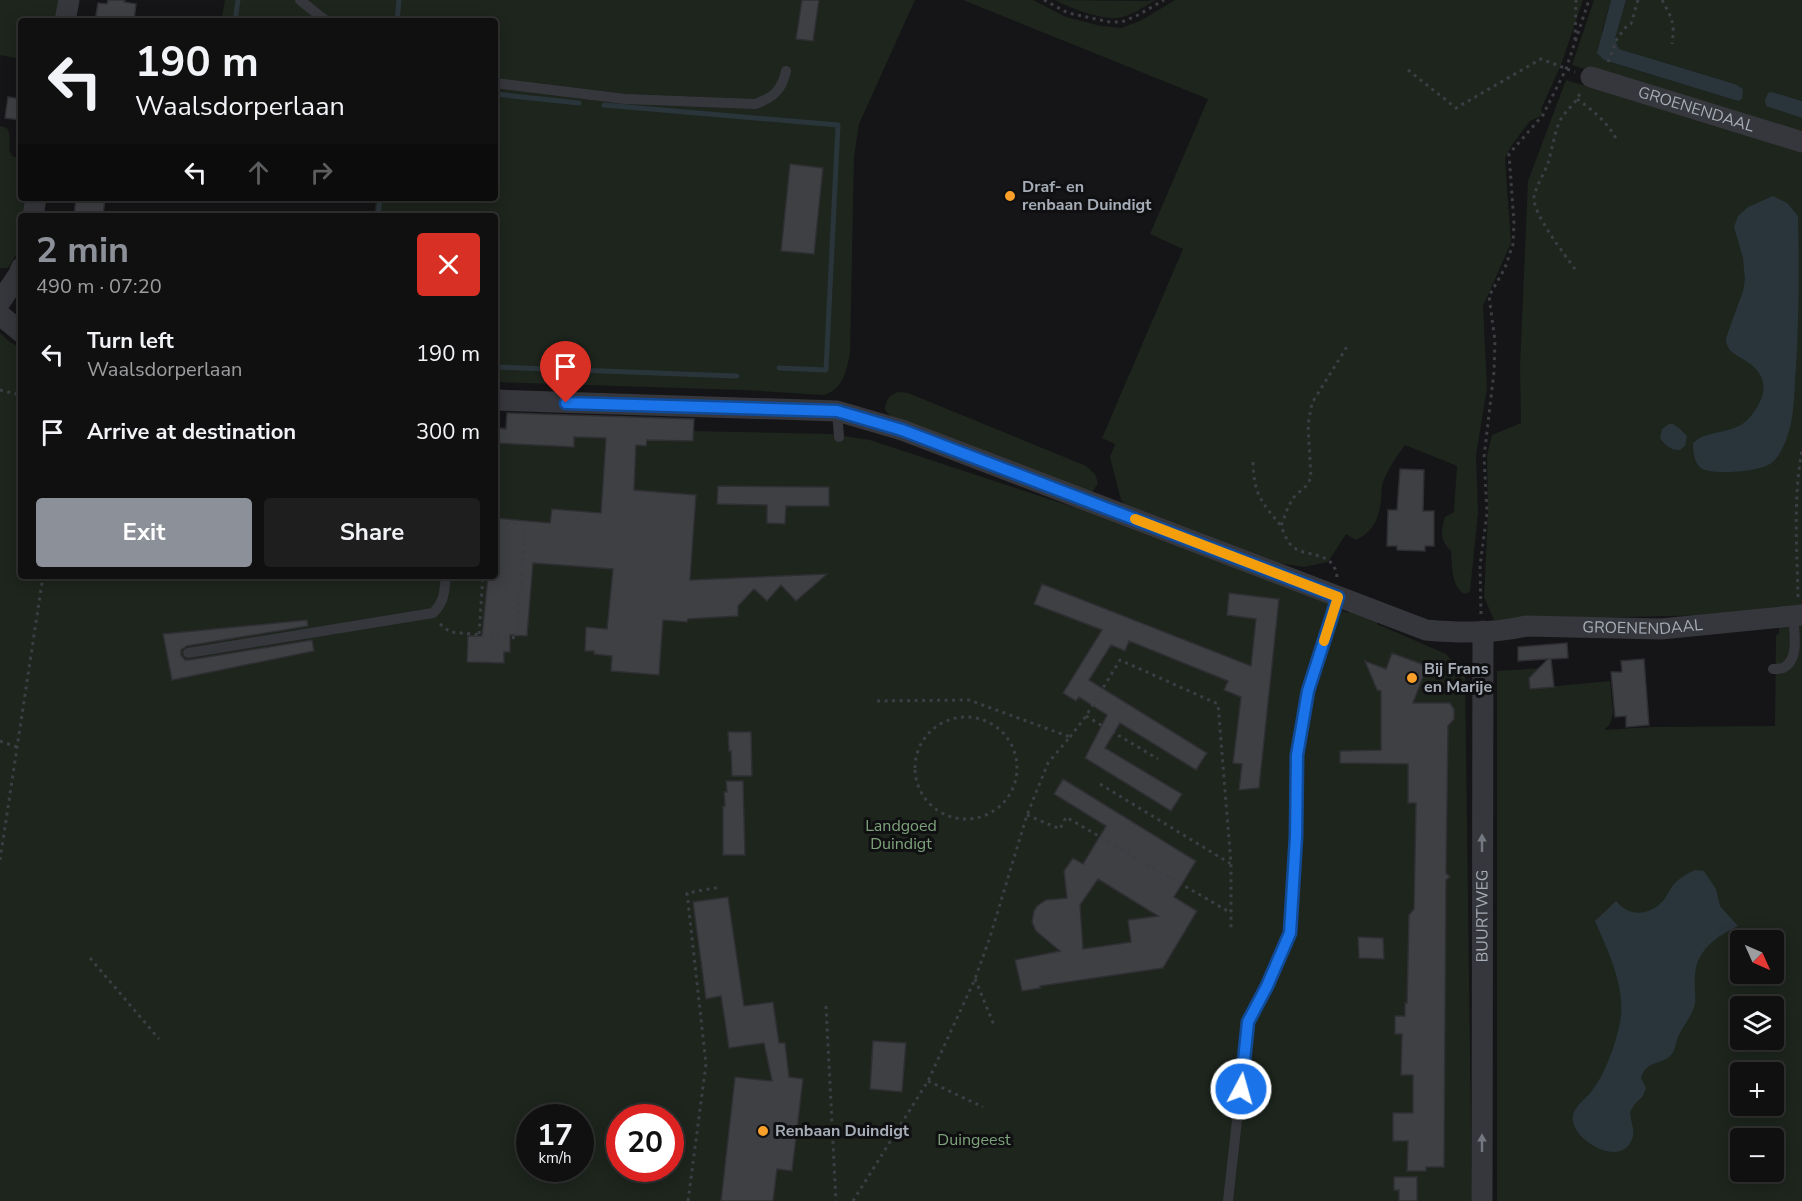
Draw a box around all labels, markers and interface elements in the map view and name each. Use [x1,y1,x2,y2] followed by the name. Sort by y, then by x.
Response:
[135,34,259,91] text: 190 m
[36,42,114,120] icon: left
[1635,81,1757,138] street label: GROENENDAAL
[135,88,345,125] text: Waalsdorperlaan
[179,156,212,189] icon: left
[242,156,275,189] icon: ahead
[305,156,338,189] icon: right
[1022,176,1152,216] place label: Draf- en renbaan Duindigt
[1003,189,1017,203] marker: Draf- en renbaan Duindigt
[36,226,129,275] text: 2 min
[417,233,480,296] button: close
[36,273,162,300] text: 490 m · 07:20
[87,326,174,356] text: Turn left
[36,338,69,371] icon: left
[416,339,480,369] text: 190 m
[540,341,591,403] pin
[549,350,582,383] icon: arrive
[87,356,242,383] text: Waalsdorperlaan
[36,416,69,449] icon: arrive
[87,417,296,447] text: Arrive at destination
[416,417,480,447] text: 300 m
[36,498,252,567] button: Exit
[264,498,480,567] button: Share
[1582,614,1704,640] street label: GROENENDAAL
[1424,658,1492,698] place label: Bij Frans en Marije
[1405,671,1419,685] marker: Bij Frans en Marije
[865,815,937,855] park label: Landgoed Duindigt
[1477,833,1487,852] one-way arrow
[1471,870,1494,962] street label: BUURTWEG
[1730,930,1784,984] north arrow
[1730,930,1784,1182] map controls
[1730,996,1784,1050] button: layers
[1209,1057,1273,1121] position arrow
[1730,1062,1784,1116] button: +
[606,1104,684,1182] speed limit sign: 20
[537,1115,573,1156] text: 17
[775,1120,910,1142] place label: Renbaan Duindigt
[756,1124,770,1138] marker: Renbaan Duindigt
[1730,1128,1784,1182] button: −
[937,1129,1011,1151] park label: Duingeest
[1477,1133,1487,1152] one-way arrow
[538,1148,572,1168] text: km/h

